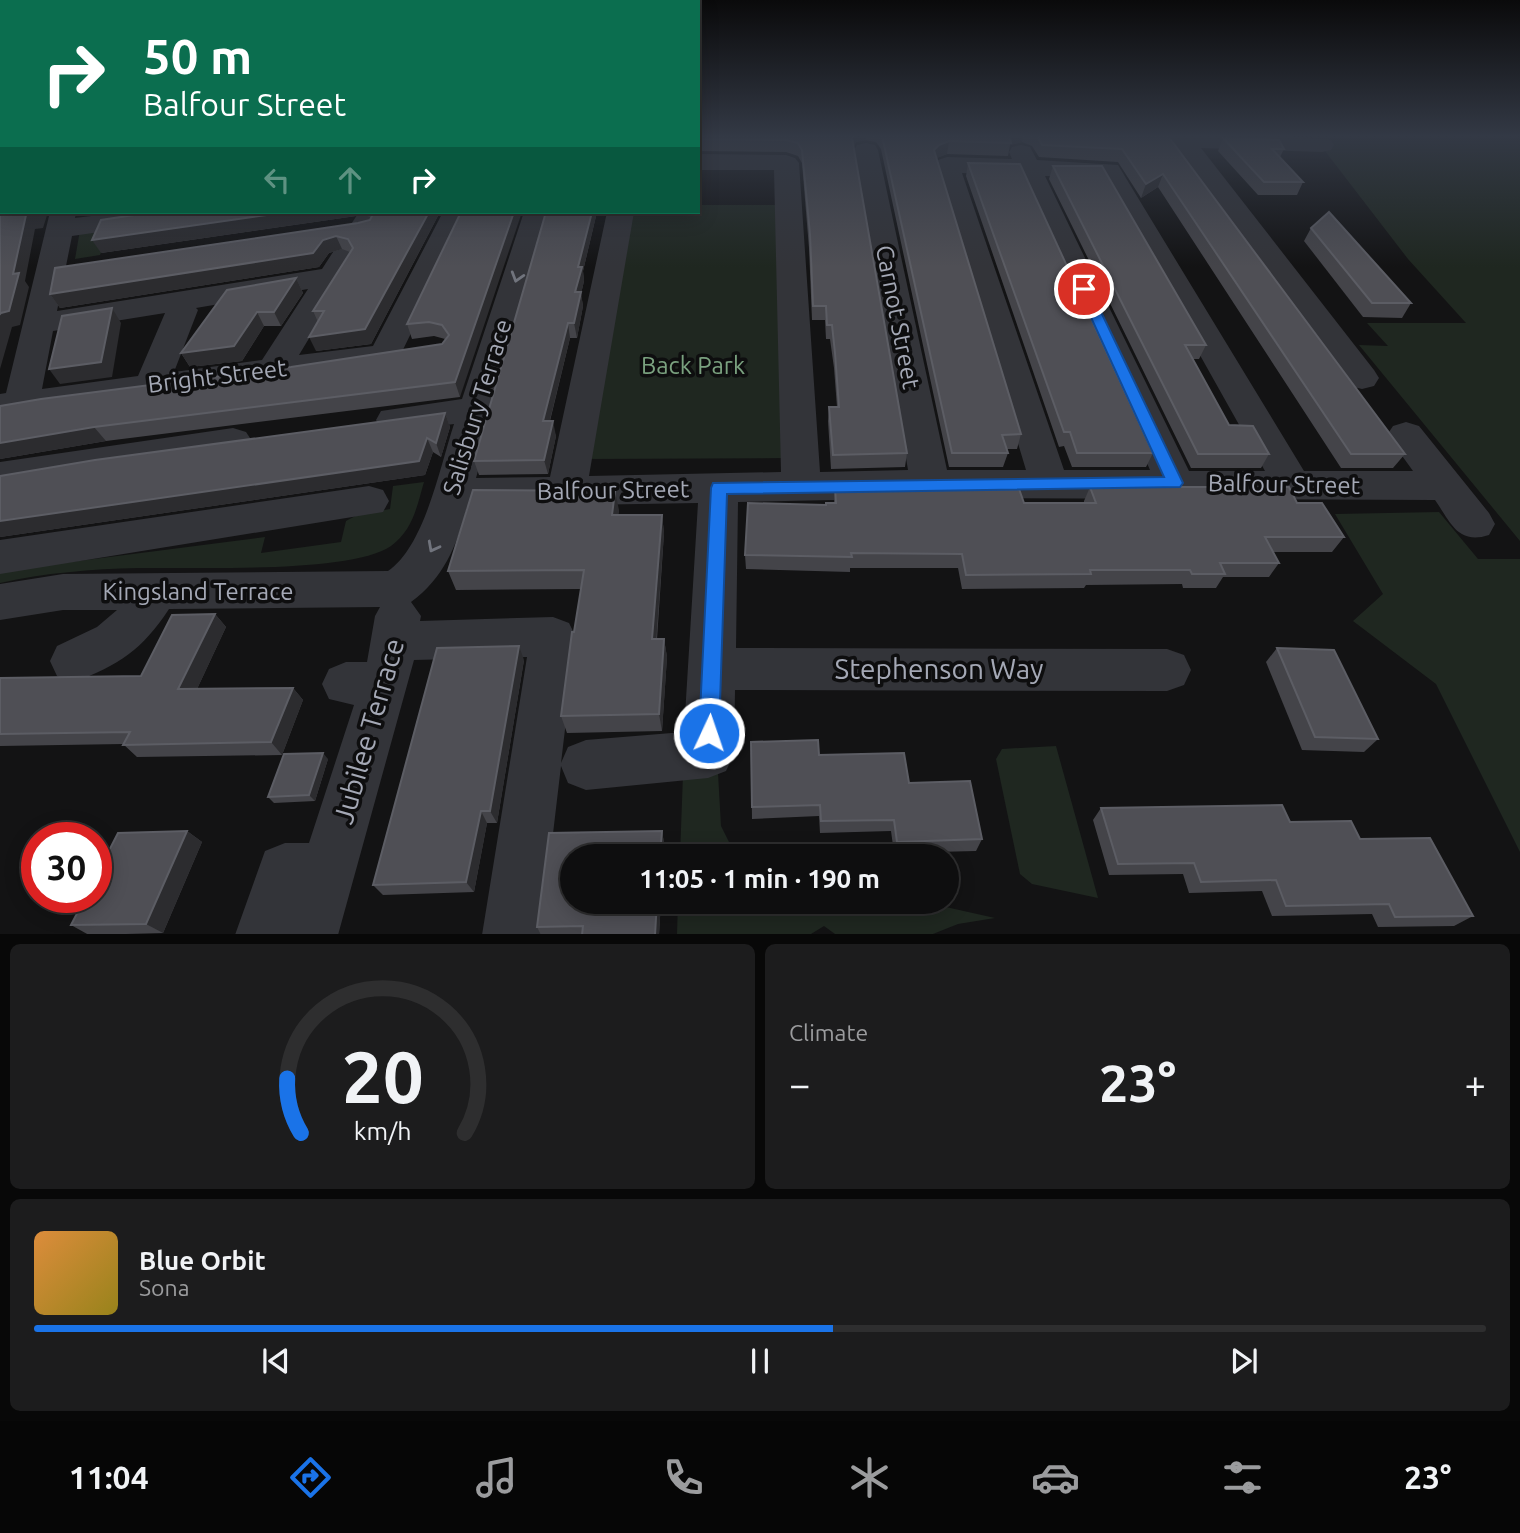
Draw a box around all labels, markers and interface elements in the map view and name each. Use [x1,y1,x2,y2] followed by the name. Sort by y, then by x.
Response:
[28,28,119,119] icon: right
[143,28,252,83] text: 50 m
[143,86,346,122] text: Balfour Street
[258,161,296,199] icon: left
[331,161,369,199] icon: ahead
[404,161,442,199] icon: right
[871,243,925,392] street label: Carnot Street
[1054,259,1114,319] pin
[1065,270,1103,308] icon: arrive
[511,271,526,283] one-way arrow
[437,316,517,498] street label: Salisbury Terrace
[641,352,745,379] park label: Back Park
[146,354,288,398] street label: Bright Street
[1208,469,1361,499] street label: Balfour Street
[537,475,690,505] street label: Balfour Street
[427,539,441,552] one-way arrow
[102,578,294,605] street label: Kingsland Terrace
[327,635,409,827] street label: Jubilee Terrace
[834,653,1044,684] street label: Stephenson Way
[672,696,746,770] position arrow
[21,822,112,913] speed limit sign: 30
[639,864,880,893] text: 11:05 · 1 min · 190 m
[789,1020,868,1045] text: Climate
[341,1035,424,1117] text: 20
[1099,1054,1176,1112] text: 23°
[789,1063,810,1105] text: −
[1465,1063,1486,1105] text: +
[354,1116,411,1144] text: km/h
[139,1246,266,1275] text: Blue Orbit
[139,1275,189,1300] text: Sona
[257,1342,295,1380] icon: previous
[741,1342,779,1380] icon: pause
[1225,1342,1263,1380] icon: next
[286,1453,335,1502] icon: directions
[472,1453,521,1502] icon: music
[659,1453,708,1502] icon: phone
[845,1453,894,1502] icon: climate
[1031,1453,1080,1502] icon: car
[1218,1453,1267,1502] icon: filters
[69,1459,149,1495] text: 11:04
[1404,1459,1451,1495] text: 23°

